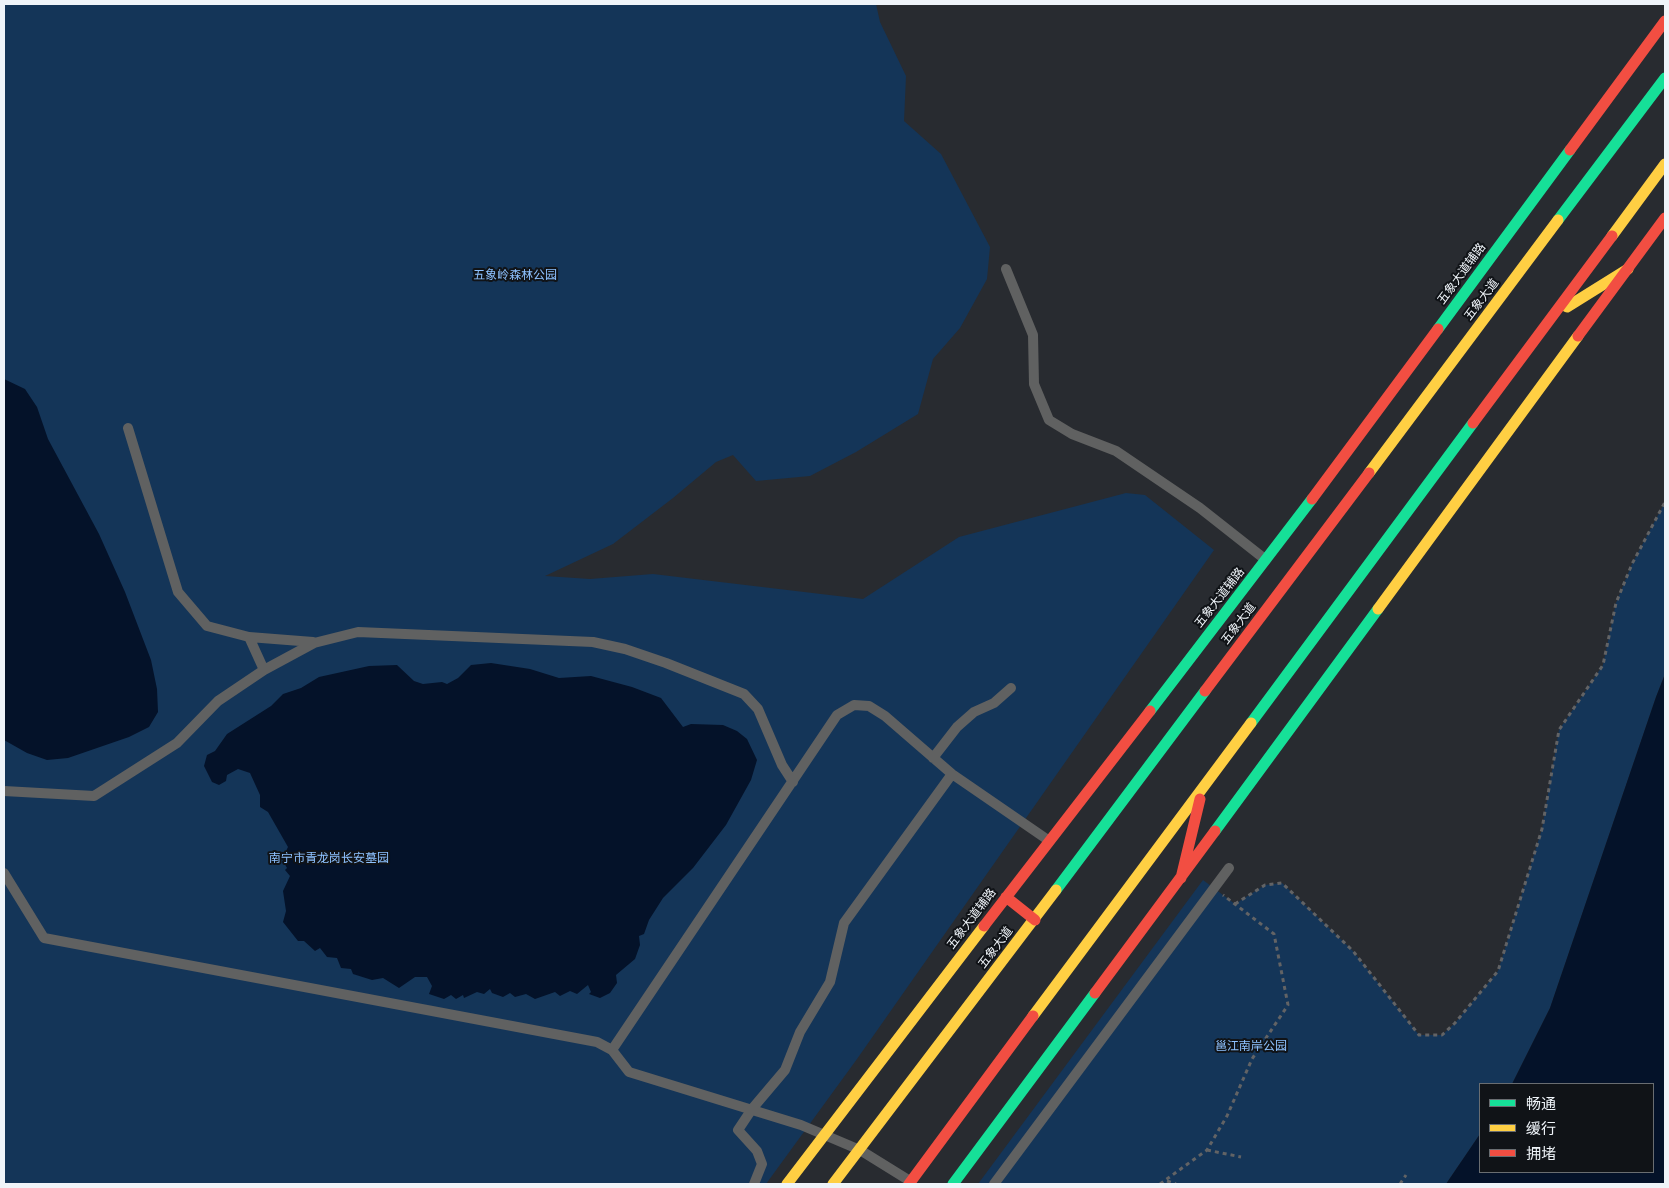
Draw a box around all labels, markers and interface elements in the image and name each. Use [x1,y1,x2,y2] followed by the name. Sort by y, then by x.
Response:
[1435,241,1489,307] street label: 五象大道辅路
[473,269,557,283] park label: 五象岭森林公园
[1462,276,1502,324] street label: 五象大道
[1192,565,1248,631] street label: 五象大道辅路
[1219,600,1259,648] street label: 五象大道
[269,852,389,866] park label: 南宁市青龙岗长安墓园
[945,886,999,952] street label: 五象大道辅路
[976,924,1016,972] street label: 五象大道
[1215,1040,1287,1054] park label: 邕江南岸公园
[1479,1083,1654,1173] legend
[1526,1095,1556,1113] text: 畅通
[1526,1120,1556,1138] text: 缓行
[1526,1145,1556,1163] text: 拥堵

